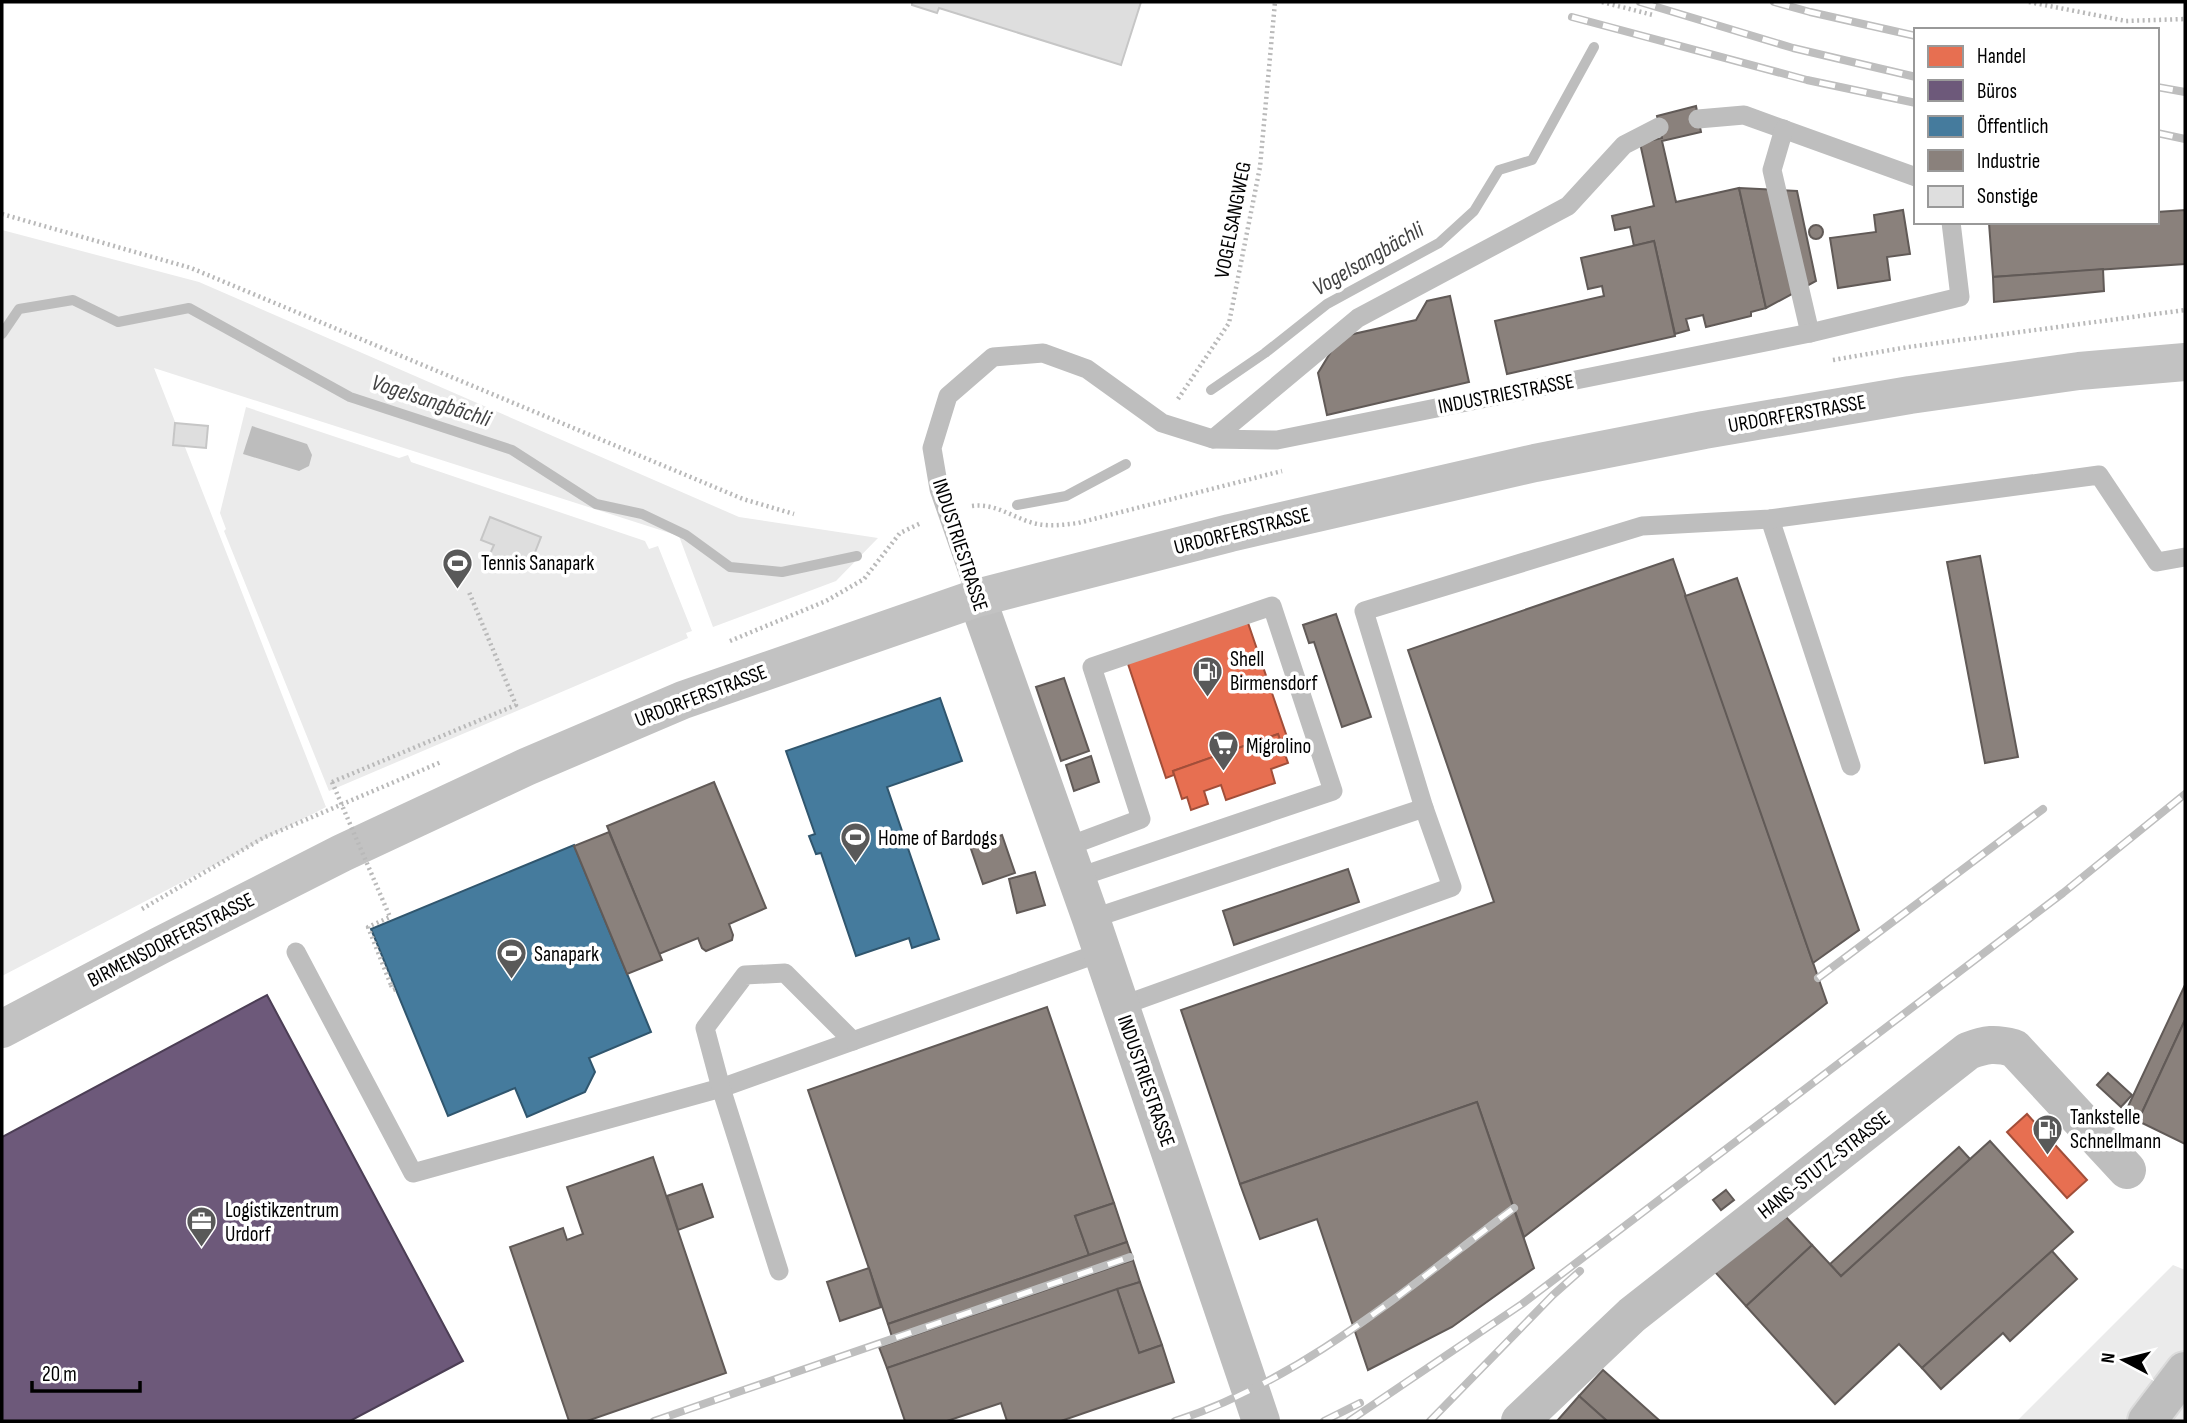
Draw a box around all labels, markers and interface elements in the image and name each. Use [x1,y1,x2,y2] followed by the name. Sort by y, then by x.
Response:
[1914,28,2159,224] legend
[1977,44,2026,69] text: Handel
[1977,79,2017,104] text: Büros
[1977,114,2049,139] text: Öffentlich
[1977,149,2040,174] text: Industrie
[1209,160,1257,280] street label: VOGELSANGWEG
[1977,184,2038,209] text: Sonstige
[1307,216,1429,302] water label: Vogelsangbächli
[368,369,495,434] water label: Vogelsangbächli
[1436,369,1576,419] street label: INDUSTRIESTRASSE
[1726,390,1868,438] street label: URDORFERSTRASSE
[927,476,993,614] street label: INDUSTRIESTRASSE
[1171,502,1313,560] street label: URDORFERSTRASSE
[441,546,475,590] sports icon: Tennis Sanapark
[481,551,594,576] place label: Tennis Sanapark
[1230,647,1319,696] place label: Shell Birmensdorf
[1190,654,1224,698] fuel station icon: Shell Birmensdorf
[631,659,771,733] street label: URDORFERSTRASSE
[1206,729,1240,773] supermarket icon: Migrolino
[1246,734,1311,759] place label: Migrolino
[838,821,872,865] sports icon: Home of Bardogs
[878,826,997,851] place label: Home of Bardogs
[84,887,258,993] street label: BIRMENSDORFERSTRASSE
[494,937,528,981] sports icon: Sanapark
[534,942,599,967] place label: Sanapark
[1112,1012,1180,1150] street label: INDUSTRIESTRASSE
[2070,1105,2161,1154] place label: Tankstelle Schnellmann
[1753,1106,1895,1224] street label: HANS-STUTZ-STRASSE
[2030,1112,2064,1156] fuel station icon: Tankstelle Schnellmann
[225,1198,339,1247] place label: Logistikzentrum Urdorf
[185,1205,219,1249] office icon: Logistikzentrum Urdorf
[2089,1325,2159,1395] north arrow
[32,1350,140,1394] scale bar
[2097,1352,2121,1365] text: N
[42,1362,77,1387] text: 20 m

